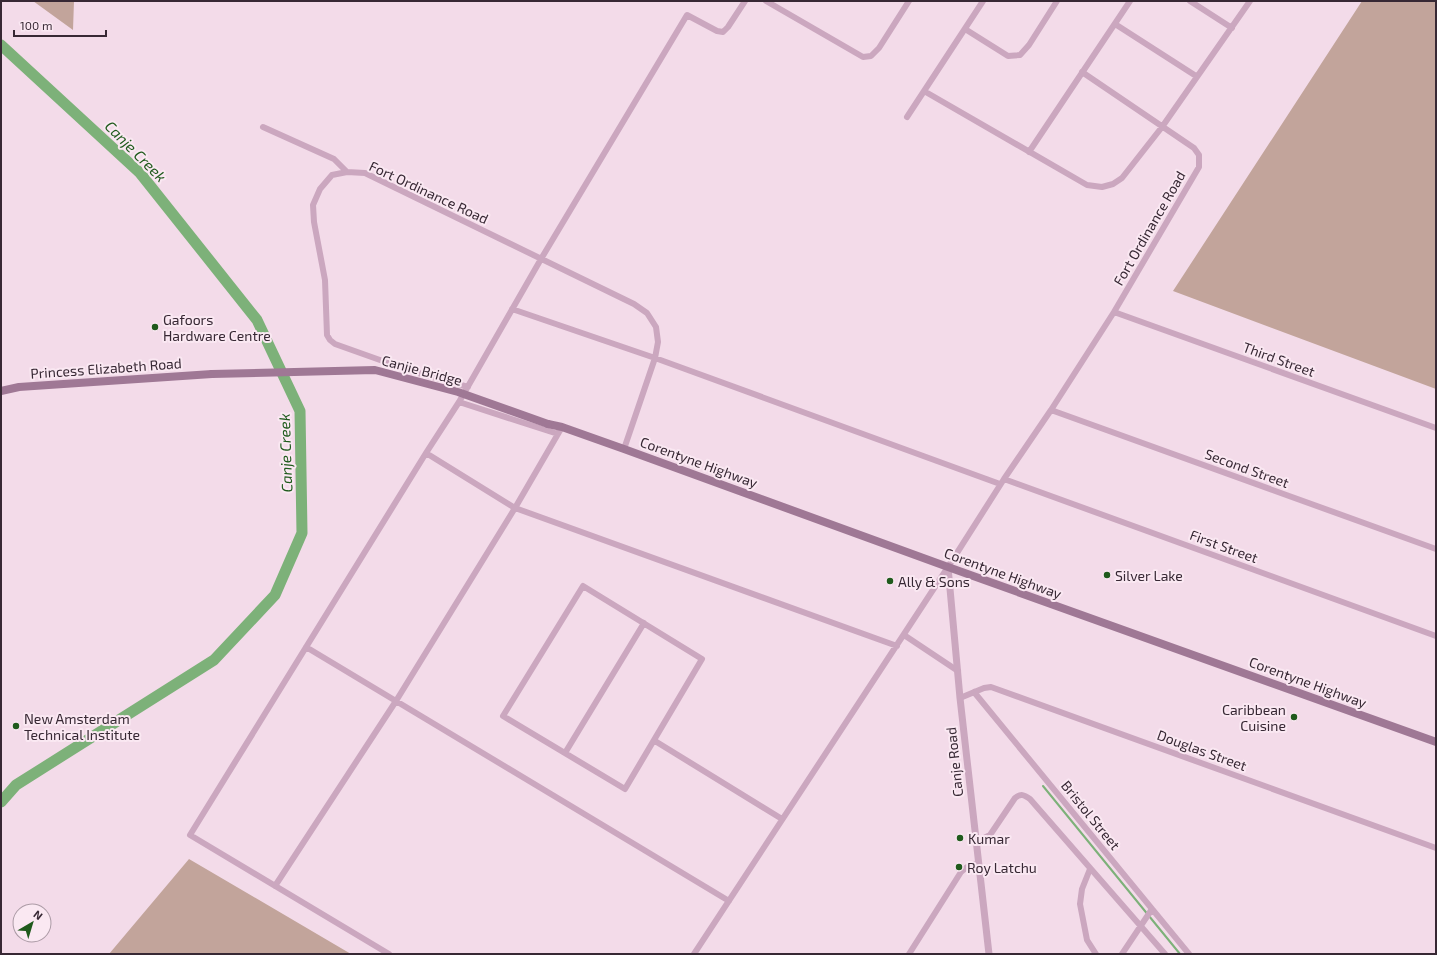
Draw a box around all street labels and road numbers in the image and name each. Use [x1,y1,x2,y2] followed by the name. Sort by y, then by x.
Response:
[367,157,491,227] street label: Fort Ordinance Road
[1109,168,1189,288] street label: Fort Ordinance Road
[1241,338,1317,380] street label: Third Street
[380,351,464,389] street label: Canjie Bridge
[30,354,182,382] street label: Princess Elizabeth Road
[638,433,761,491] street label: Corentyne Highway
[1203,445,1291,491] street label: Second Street
[1188,526,1260,566] street label: First Street
[942,544,1065,602] street label: Corentyne Highway
[1247,653,1370,711] street label: Corentyne Highway
[942,726,966,798] street label: Canje Road
[1155,726,1249,774] street label: Douglas Street
[1058,777,1124,853] street label: Bristol Street

